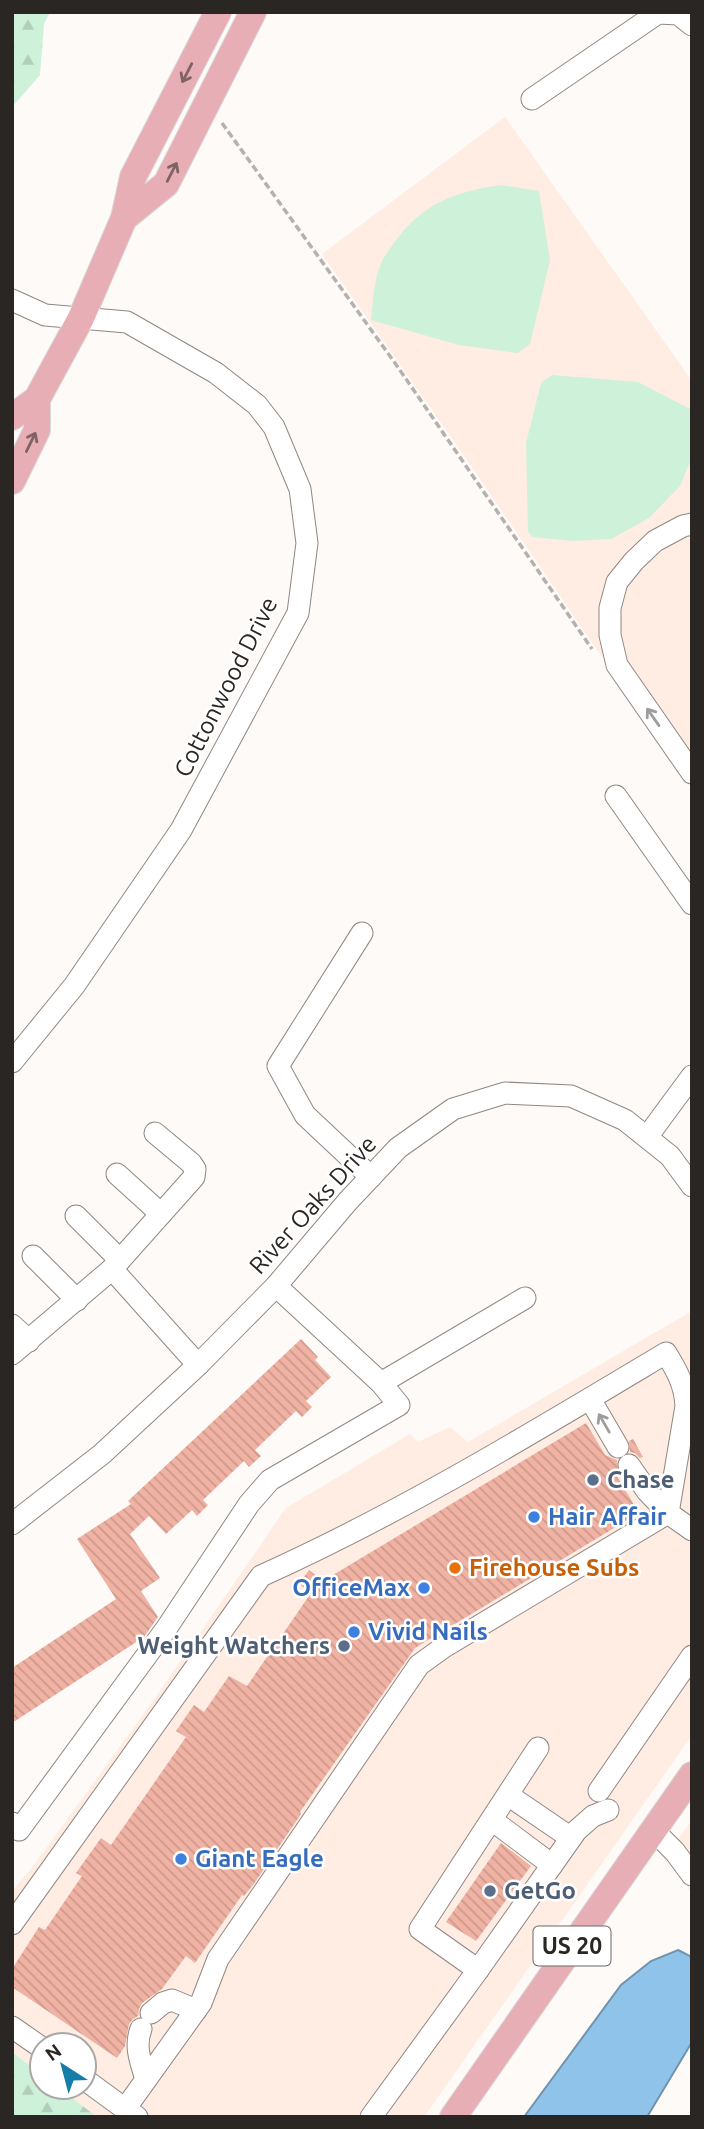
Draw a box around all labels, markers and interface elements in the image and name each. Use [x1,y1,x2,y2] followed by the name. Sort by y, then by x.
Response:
[179,62,193,83] one-way arrow
[166,162,180,183] one-way arrow
[25,432,39,453] one-way arrow
[169,592,283,781] street label: Cottonwood Drive
[646,708,660,727] one-way arrow
[244,1130,382,1279] street label: River Oaks Drive
[597,1413,610,1434] one-way arrow
[607,1466,675,1493] place label: Chase
[585,1472,601,1488] marker: Chase
[548,1503,667,1530] place label: Hair Affair
[526,1509,542,1525] marker: Hair Affair
[469,1554,639,1581] place label: Firehouse Subs
[447,1560,463,1576] marker: Firehouse Subs
[292,1574,410,1601] place label: OfficeMax
[416,1580,432,1596] marker: OfficeMax
[368,1618,488,1645] place label: Vivid Nails
[346,1624,362,1640] marker: Vivid Nails
[138,1632,330,1659] place label: Weight Watchers
[336,1638,352,1654] marker: Weight Watchers
[195,1845,324,1872] place label: Giant Eagle
[173,1851,189,1867] marker: Giant Eagle
[504,1877,576,1904] place label: GetGo
[482,1883,498,1899] marker: GetGo
[534,1926,610,1966] road number: US 20
[28,2031,98,2101] north arrow
[41,2039,65,2065] text: N

